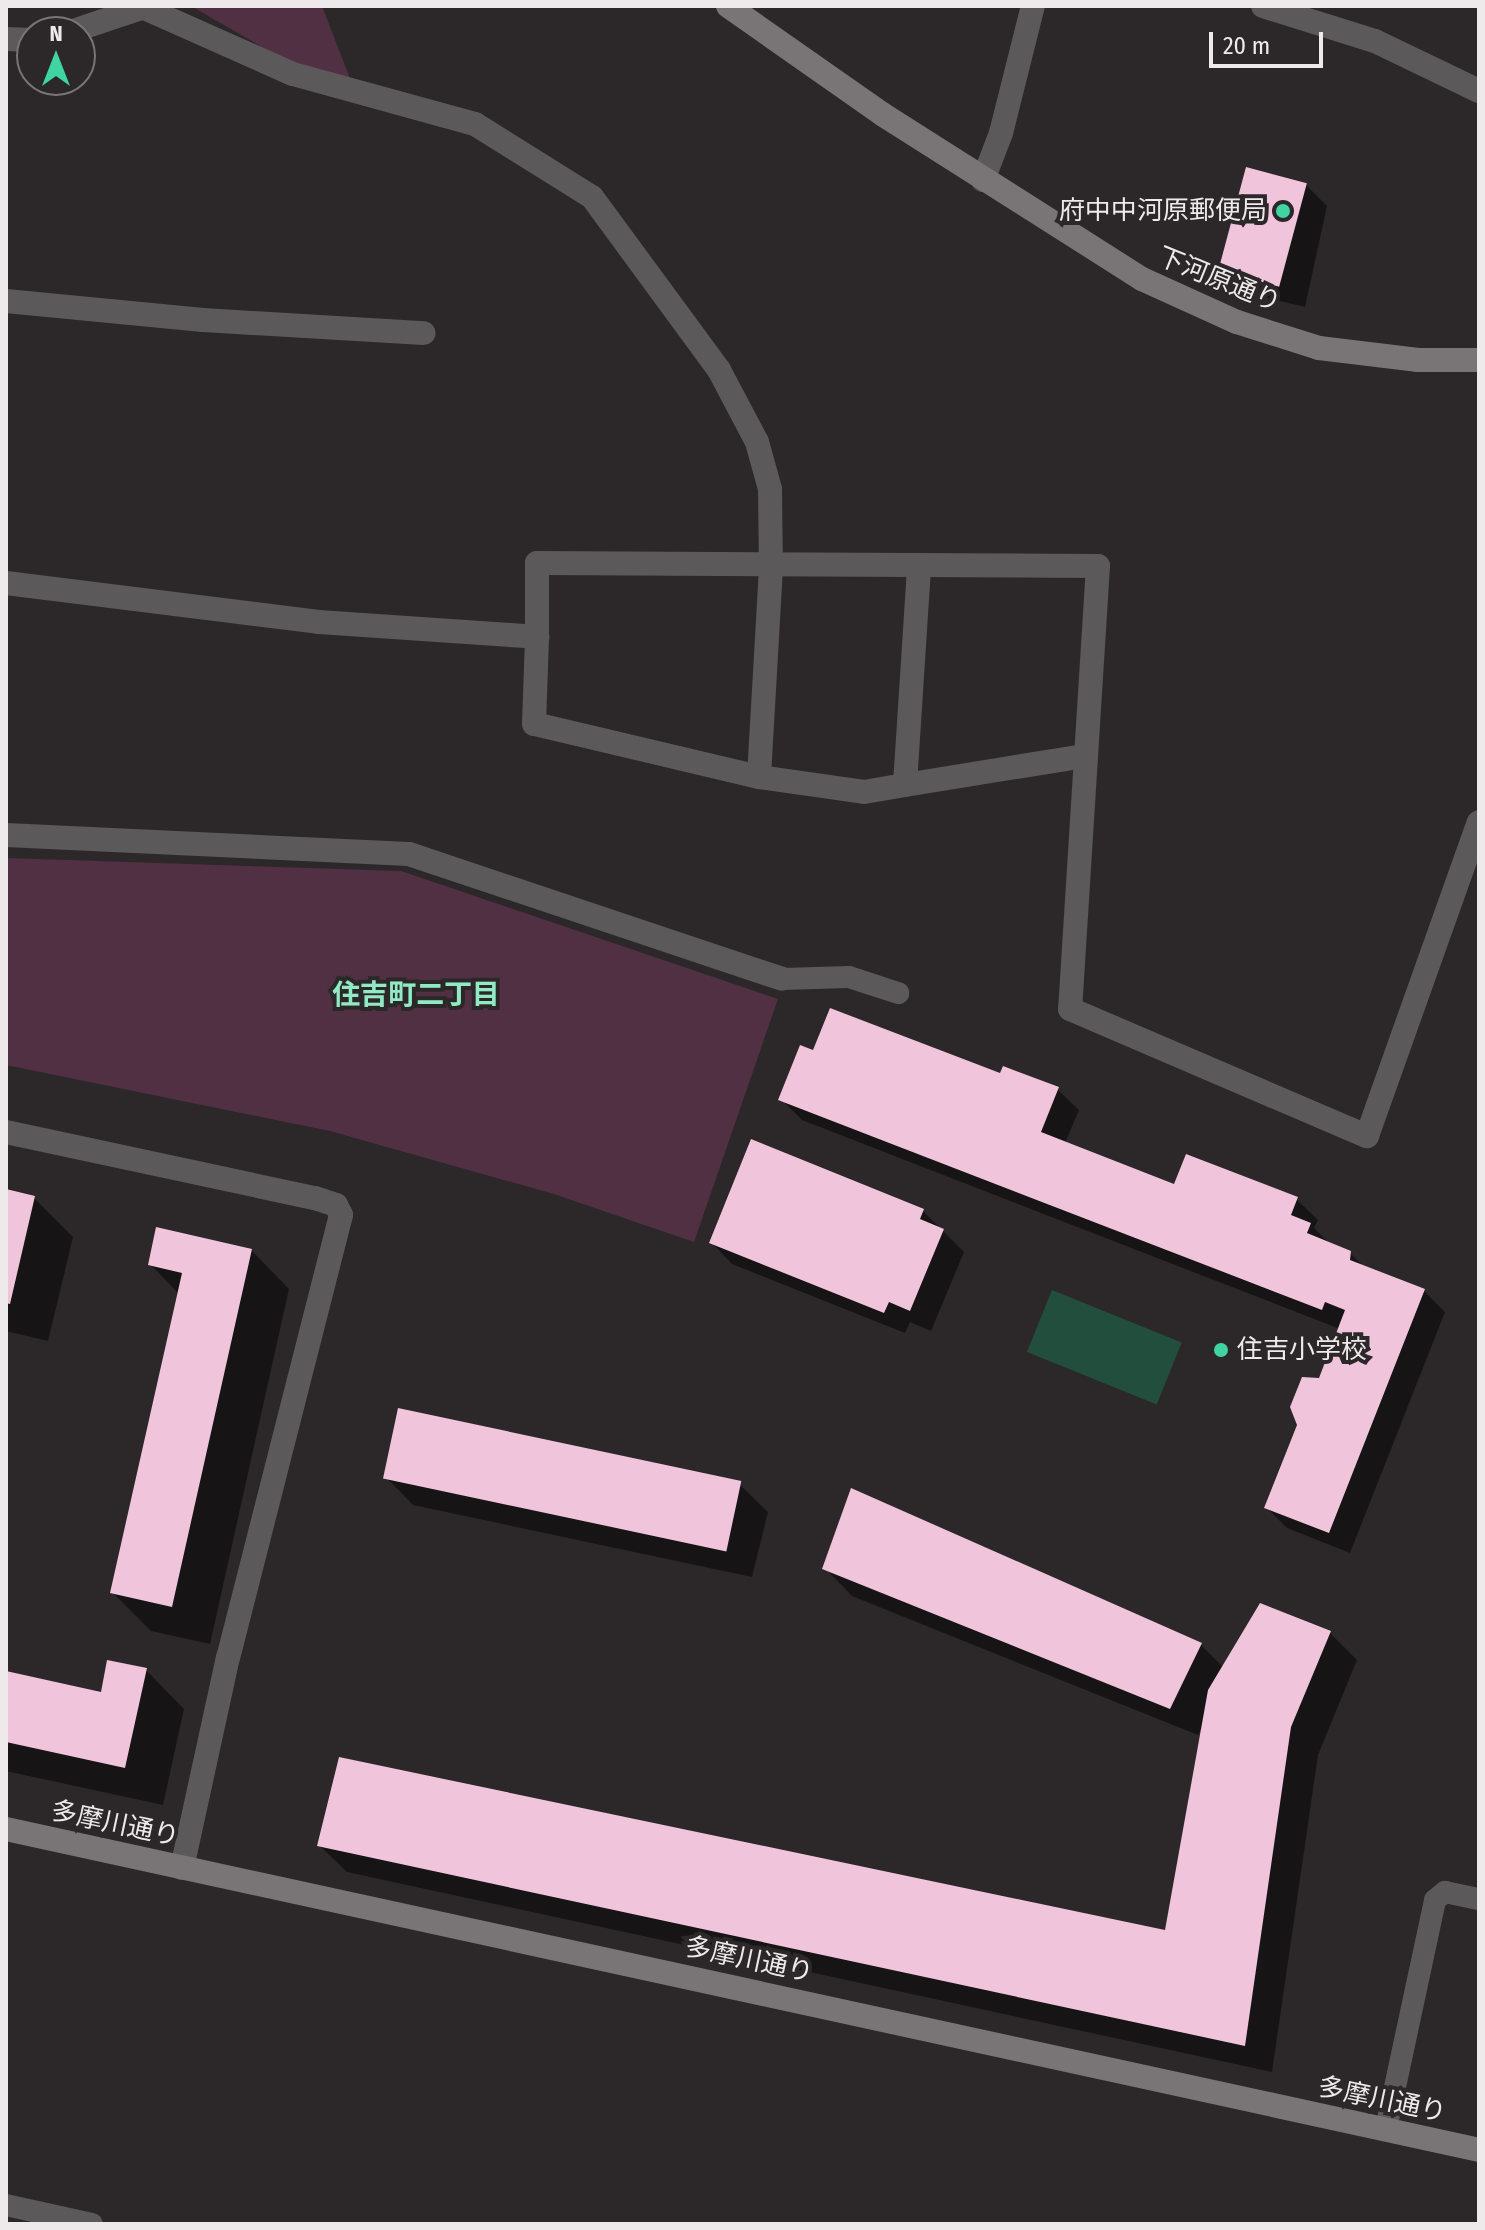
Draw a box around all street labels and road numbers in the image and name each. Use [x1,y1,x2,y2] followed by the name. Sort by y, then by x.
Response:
[1153,241,1285,319] street label: 下河原通り
[48,1795,182,1853] street label: 多摩川通り
[682,1931,816,1989] street label: 多摩川通り
[1315,2071,1449,2129] street label: 多摩川通り

